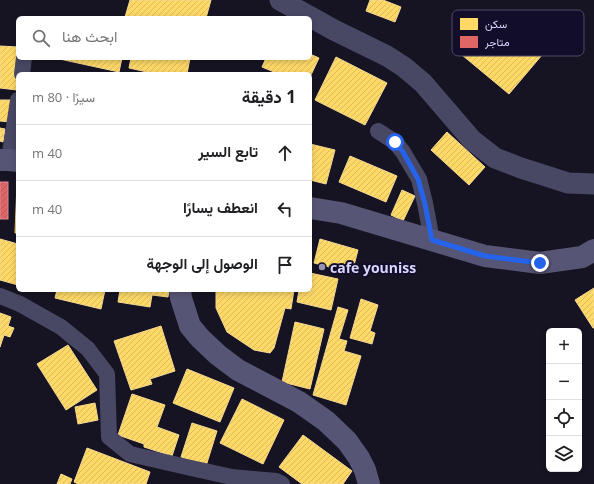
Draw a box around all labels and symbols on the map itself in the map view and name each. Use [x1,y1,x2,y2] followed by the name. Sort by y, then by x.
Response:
[452,10,584,56] legend
[485,16,508,31] text: سكن
[484,34,510,49] text: متاجر
[386,133,404,151] route start
[531,254,549,272] route end
[330,258,416,277] place label: cafe youniss
[317,262,327,272] marker: cafe youniss

